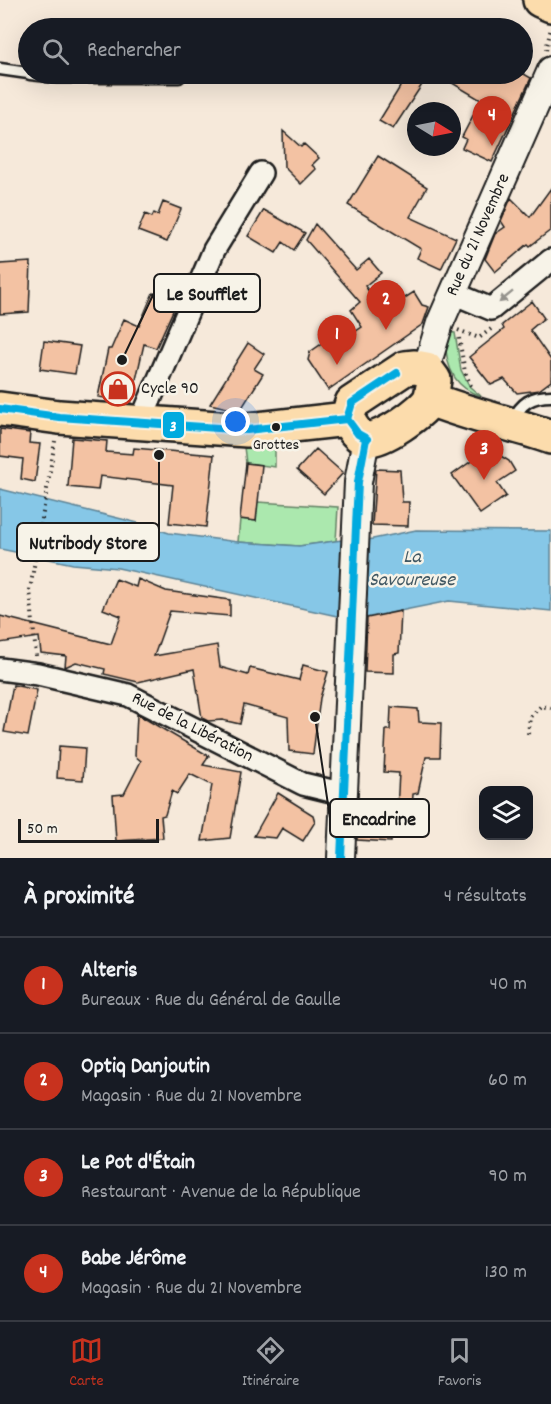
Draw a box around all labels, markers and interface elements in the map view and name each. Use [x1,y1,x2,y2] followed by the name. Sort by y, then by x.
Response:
[18,18,533,84] search box
[39,35,72,68] icon: search
[87,36,181,67] text: Rechercher
[472,96,512,146] pin: 4
[407,102,461,156] north arrow
[441,170,517,300] street label: Rue du 21 Novembre
[154,274,260,312] callout: Le Soufflet
[366,280,406,330] pin: 2
[166,282,248,310] text: Le Soufflet
[499,290,514,303] one-way arrow
[318,316,356,365] pin: 1
[100,371,136,407] shop icon: Cycle 90
[141,377,199,402] place label: Cycle 90
[221,407,250,436] your location
[162,411,185,439] line badge: 3
[169,416,177,439] text: 3
[270,421,282,433] marker: Grottes
[464,430,504,480] pin: 3
[253,434,300,457] place label: Grottes
[17,523,159,561] callout: Nutribody Store
[29,531,147,559] text: Nutribody Store
[369,544,456,595] water label: La Savoureuse
[127,687,257,769] street label: Rue de la Libération
[479,786,533,840] map controls
[479,786,533,840] button: layers
[330,799,429,837] callout: Encadrine
[342,807,416,835] text: Encadrine
[18,816,159,844] scale bar
[27,818,58,841] text: 50 m
[24,879,134,916] text: À proximité
[444,883,527,911] text: 4 résultats
[81,956,138,987] text: Alteris
[41,971,46,999] text: 1
[489,971,527,999] text: 40 m
[81,987,341,1015] text: Bureaux · Rue du Général de Gaulle
[81,1052,210,1083] text: Optiq Danjoutin
[39,1067,48,1095] text: 2
[488,1067,527,1095] text: 60 m
[81,1083,302,1111] text: Magasin · Rue du 21 Novembre
[81,1148,195,1179] text: Le Pot d'Étain
[39,1163,48,1191] text: 3
[489,1163,527,1191] text: 90 m
[81,1179,361,1207] text: Restaurant · Avenue de la République
[81,1244,186,1275] text: Babe Jérôme
[39,1259,48,1287] text: 4
[485,1259,527,1287] text: 130 m
[81,1275,302,1303] text: Magasin · Rue du 21 Novembre
[69,1334,104,1393] tab: Carte
[242,1334,299,1393] tab: Itinéraire
[438,1334,482,1393] tab: Favoris

